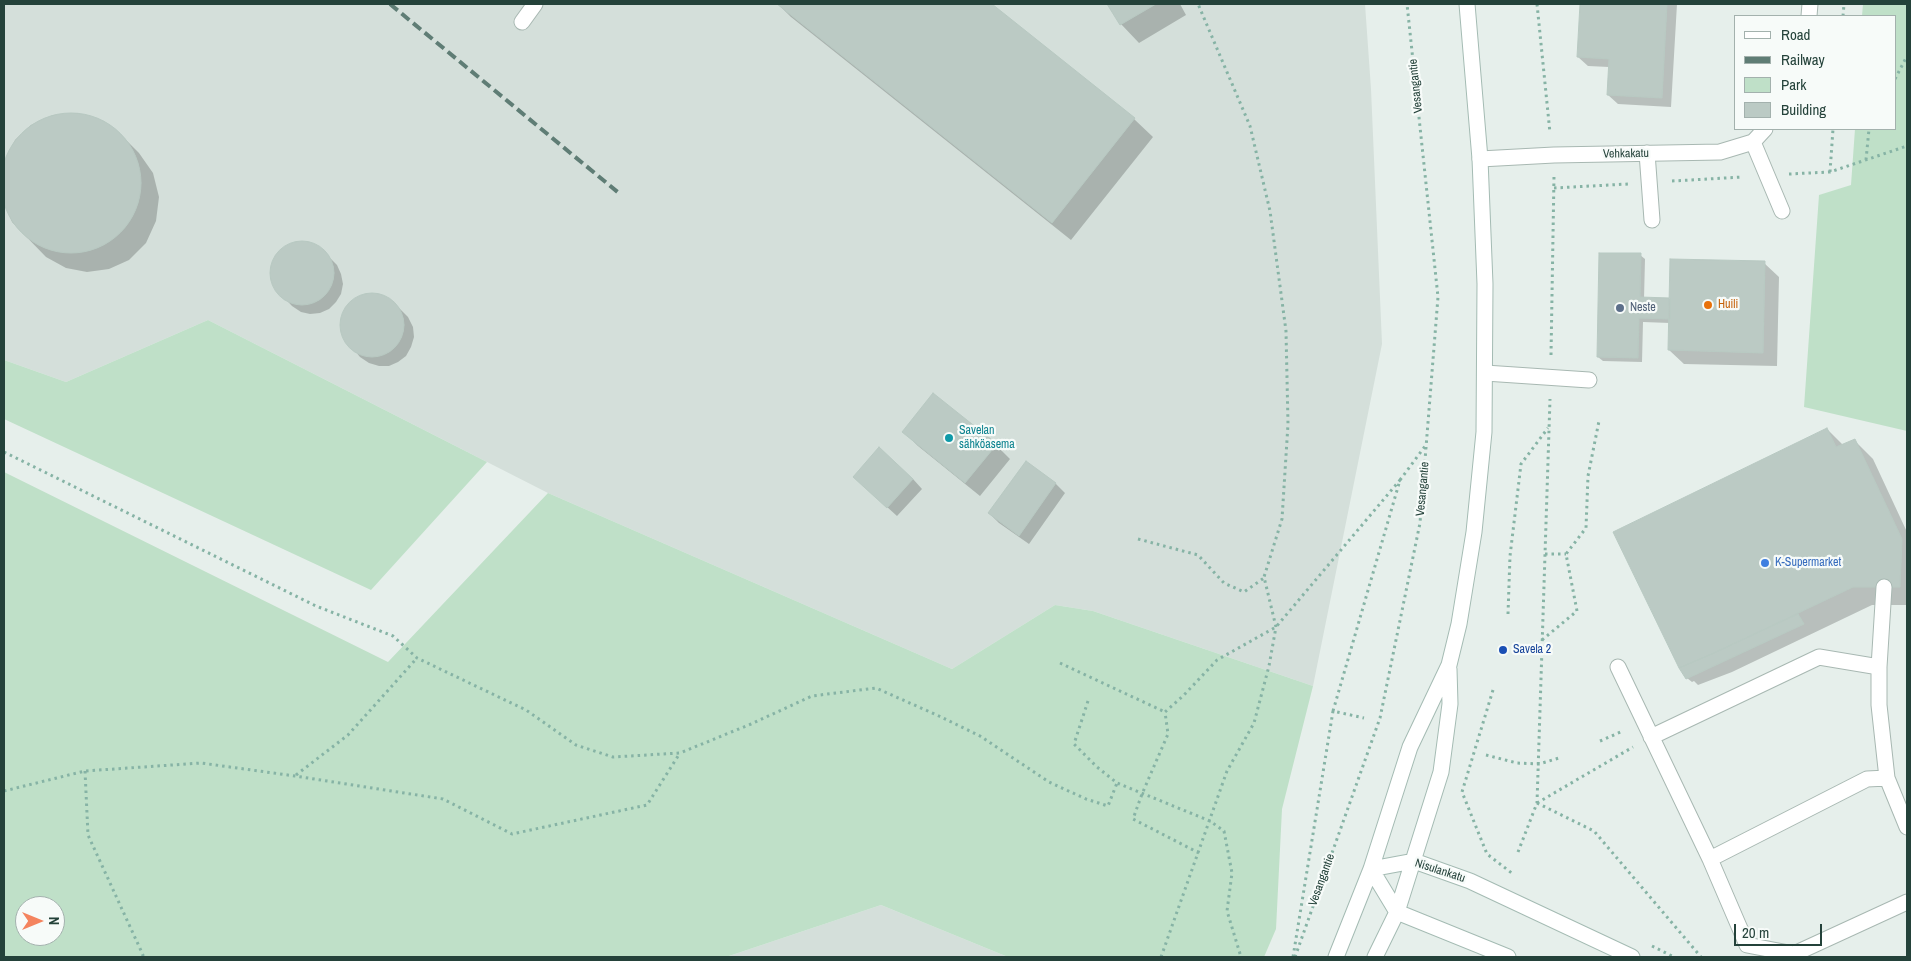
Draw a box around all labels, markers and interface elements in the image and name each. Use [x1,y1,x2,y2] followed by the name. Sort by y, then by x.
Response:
[1734,15,1896,130] legend
[1781,24,1810,45] text: Road
[1781,49,1825,70] text: Railway
[1406,58,1426,114] street label: Vesangantie
[1781,74,1806,95] text: Park
[1781,99,1826,120] text: Building
[1603,146,1649,162] street label: Vehkakatu
[1718,298,1738,312] place label: Huili
[1702,299,1714,311] marker: Huili
[1630,301,1656,315] place label: Neste
[1614,302,1626,314] marker: Neste
[959,424,1015,452] place label: Savelan sähköasema
[943,432,955,444] marker: Savelan sähköasema
[1413,461,1433,517] street label: Vesangantie
[1775,556,1841,570] place label: K-Supermarket
[1759,557,1771,569] marker: K-Supermarket
[1513,643,1551,657] place label: Savela 2
[1497,644,1509,656] marker: Savela 2
[1306,852,1338,908] street label: Vesangantie
[1413,856,1467,886] street label: Nisulankatu
[15,896,65,946] north arrow
[1736,914,1824,946] scale bar
[45,917,63,925] text: N
[1742,922,1769,943] text: 20 m

